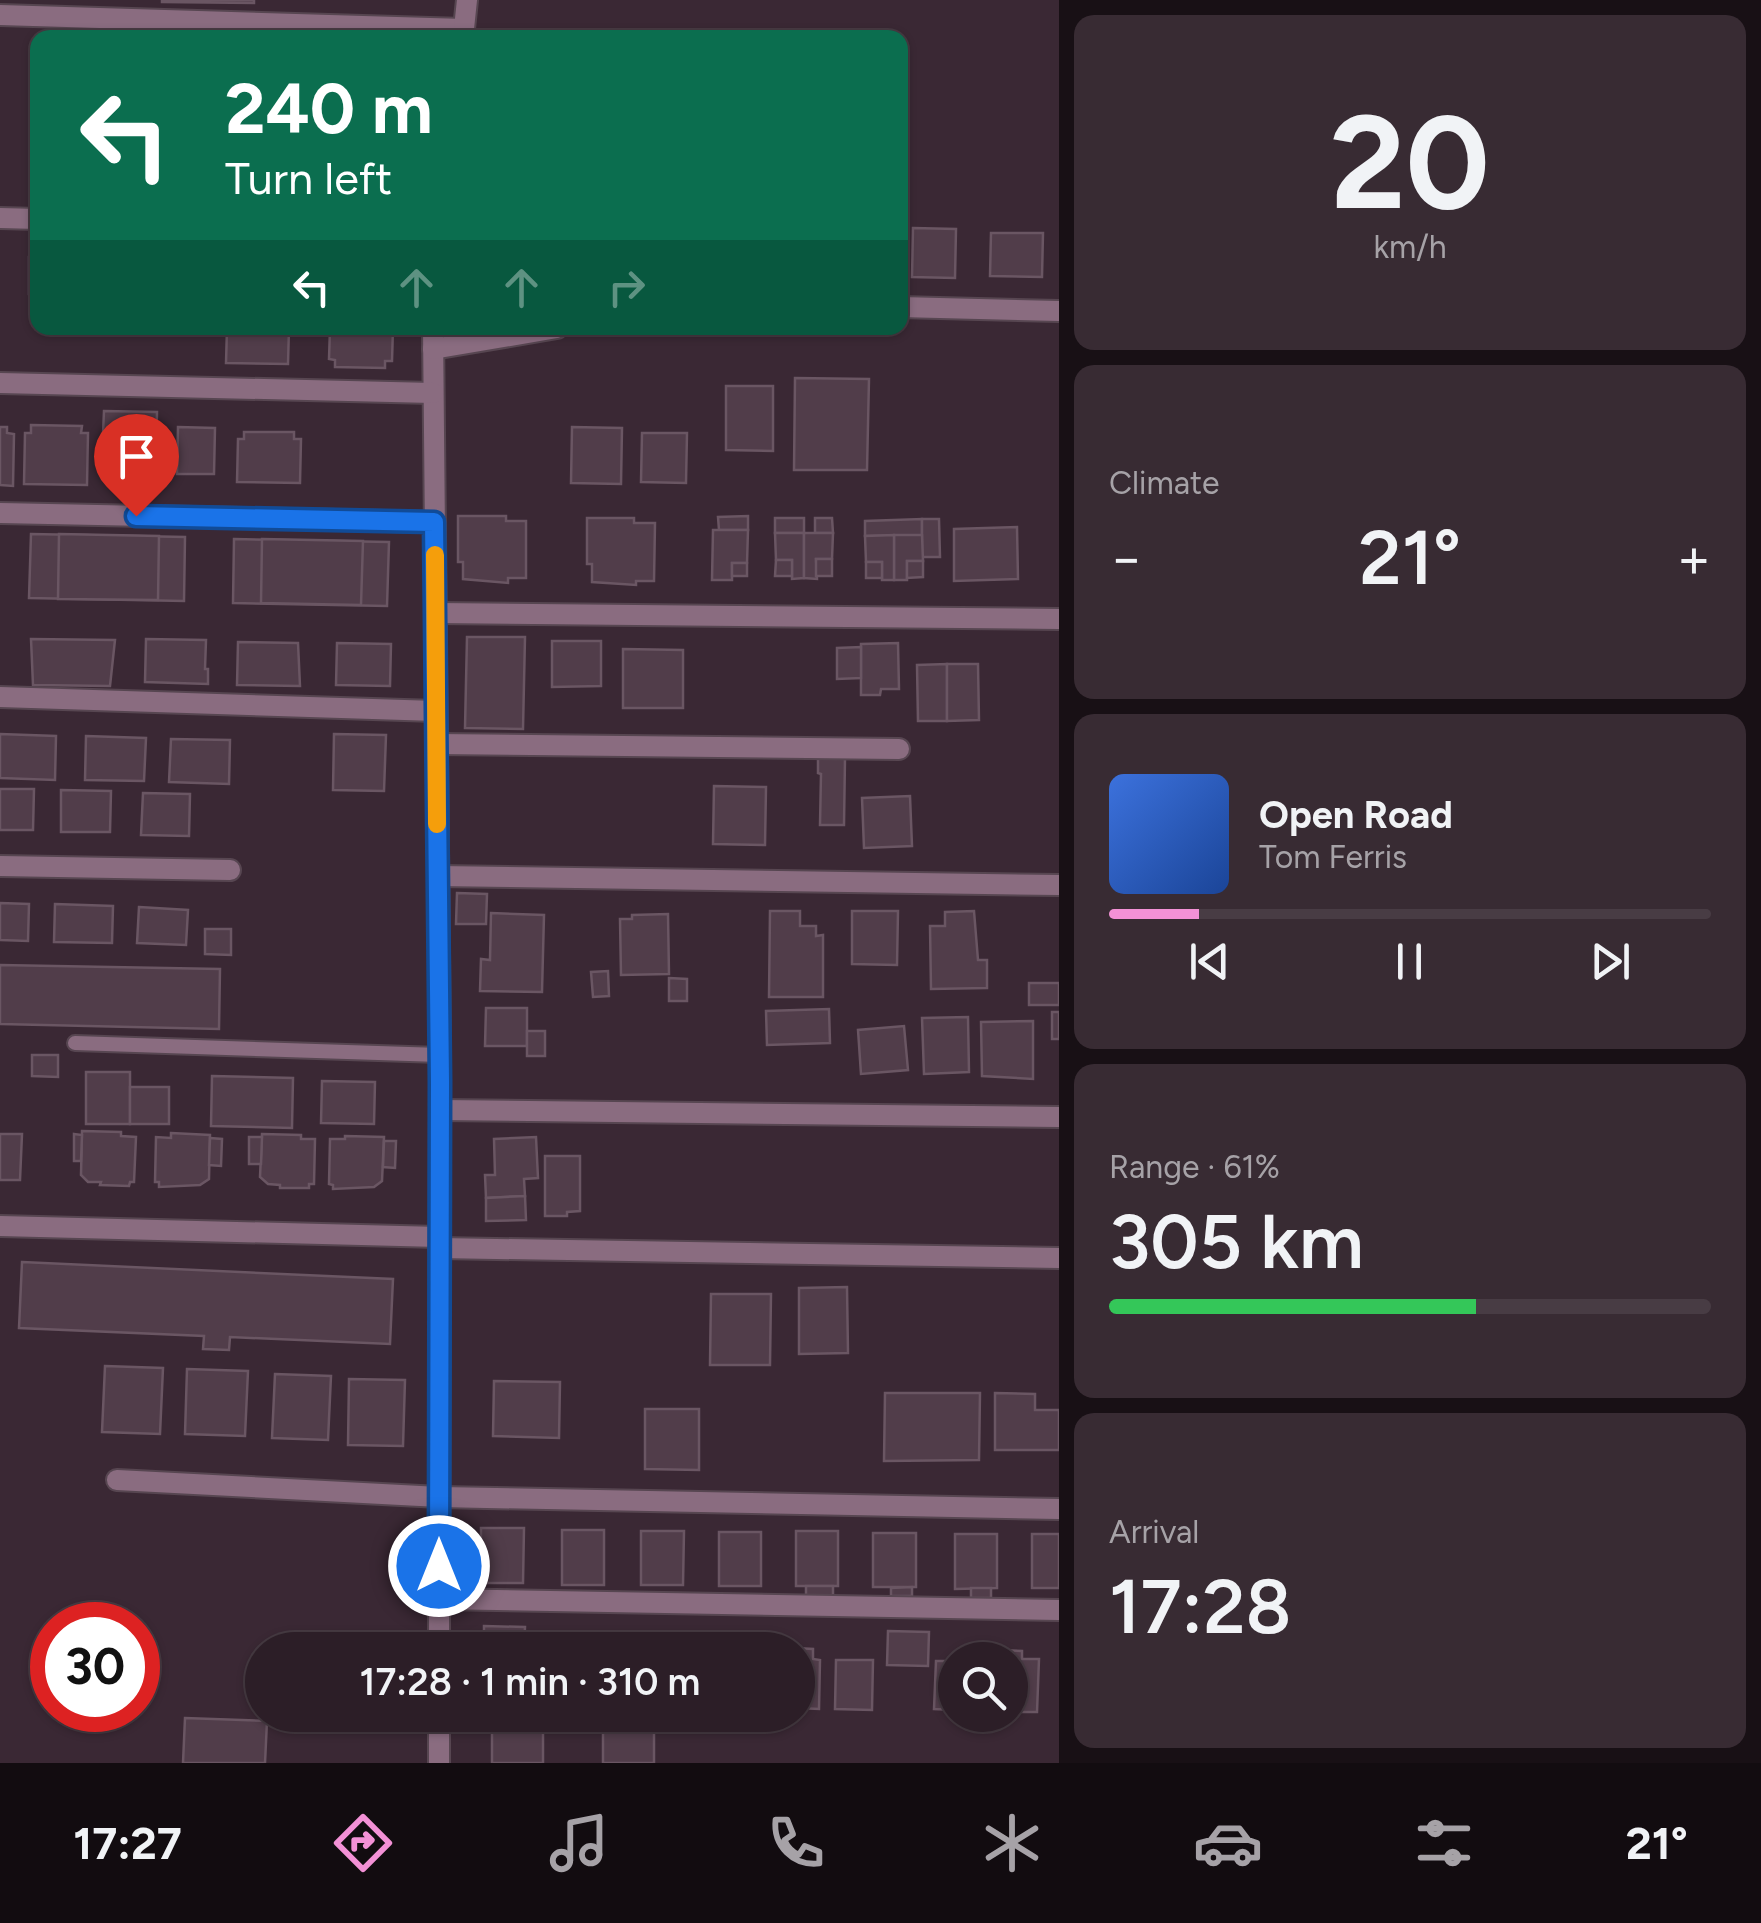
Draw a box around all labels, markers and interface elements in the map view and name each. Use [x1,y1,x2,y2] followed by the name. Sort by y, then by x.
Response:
[225,66,433,151] text: 240 m
[60,70,190,200] icon: left
[1330,85,1490,241] text: 20
[225,151,392,205] text: Turn left
[1373,228,1447,266] text: km/h
[284,260,339,315] icon: left
[389,260,444,315] icon: ahead
[494,260,549,315] icon: ahead
[599,260,654,315] icon: right
[94,414,179,517] pin
[109,429,164,484] icon: arrive
[1109,464,1220,502] text: Climate
[1359,513,1461,603] text: 21°
[1109,525,1143,591] text: −
[1677,525,1711,591] text: +
[1259,792,1453,838] text: Open Road
[1259,838,1407,876] text: Tom Ferris
[1182,934,1237,989] icon: previous
[1382,934,1437,989] icon: pause
[1583,934,1638,989] icon: next
[1109,1148,1280,1186] text: Range · 61%
[1109,1197,1364,1287] text: 305 km
[1109,1513,1199,1551] text: Arrival
[387,1514,491,1618] position arrow
[1109,1562,1291,1652] text: 17:28
[30,1602,160,1732] speed limit sign: 30
[938,1642,1028,1732] map controls
[938,1642,1028,1732] button: search
[360,1659,700,1705] text: 17:28 · 1 min · 310 m
[328,1808,398,1878] icon: directions
[544,1808,614,1878] icon: music
[761,1808,831,1878] icon: phone
[977,1808,1047,1878] icon: climate
[1193,1808,1263,1878] icon: car
[1409,1808,1479,1878] icon: filters
[73,1816,182,1870] text: 17:27
[1626,1816,1688,1870] text: 21°

